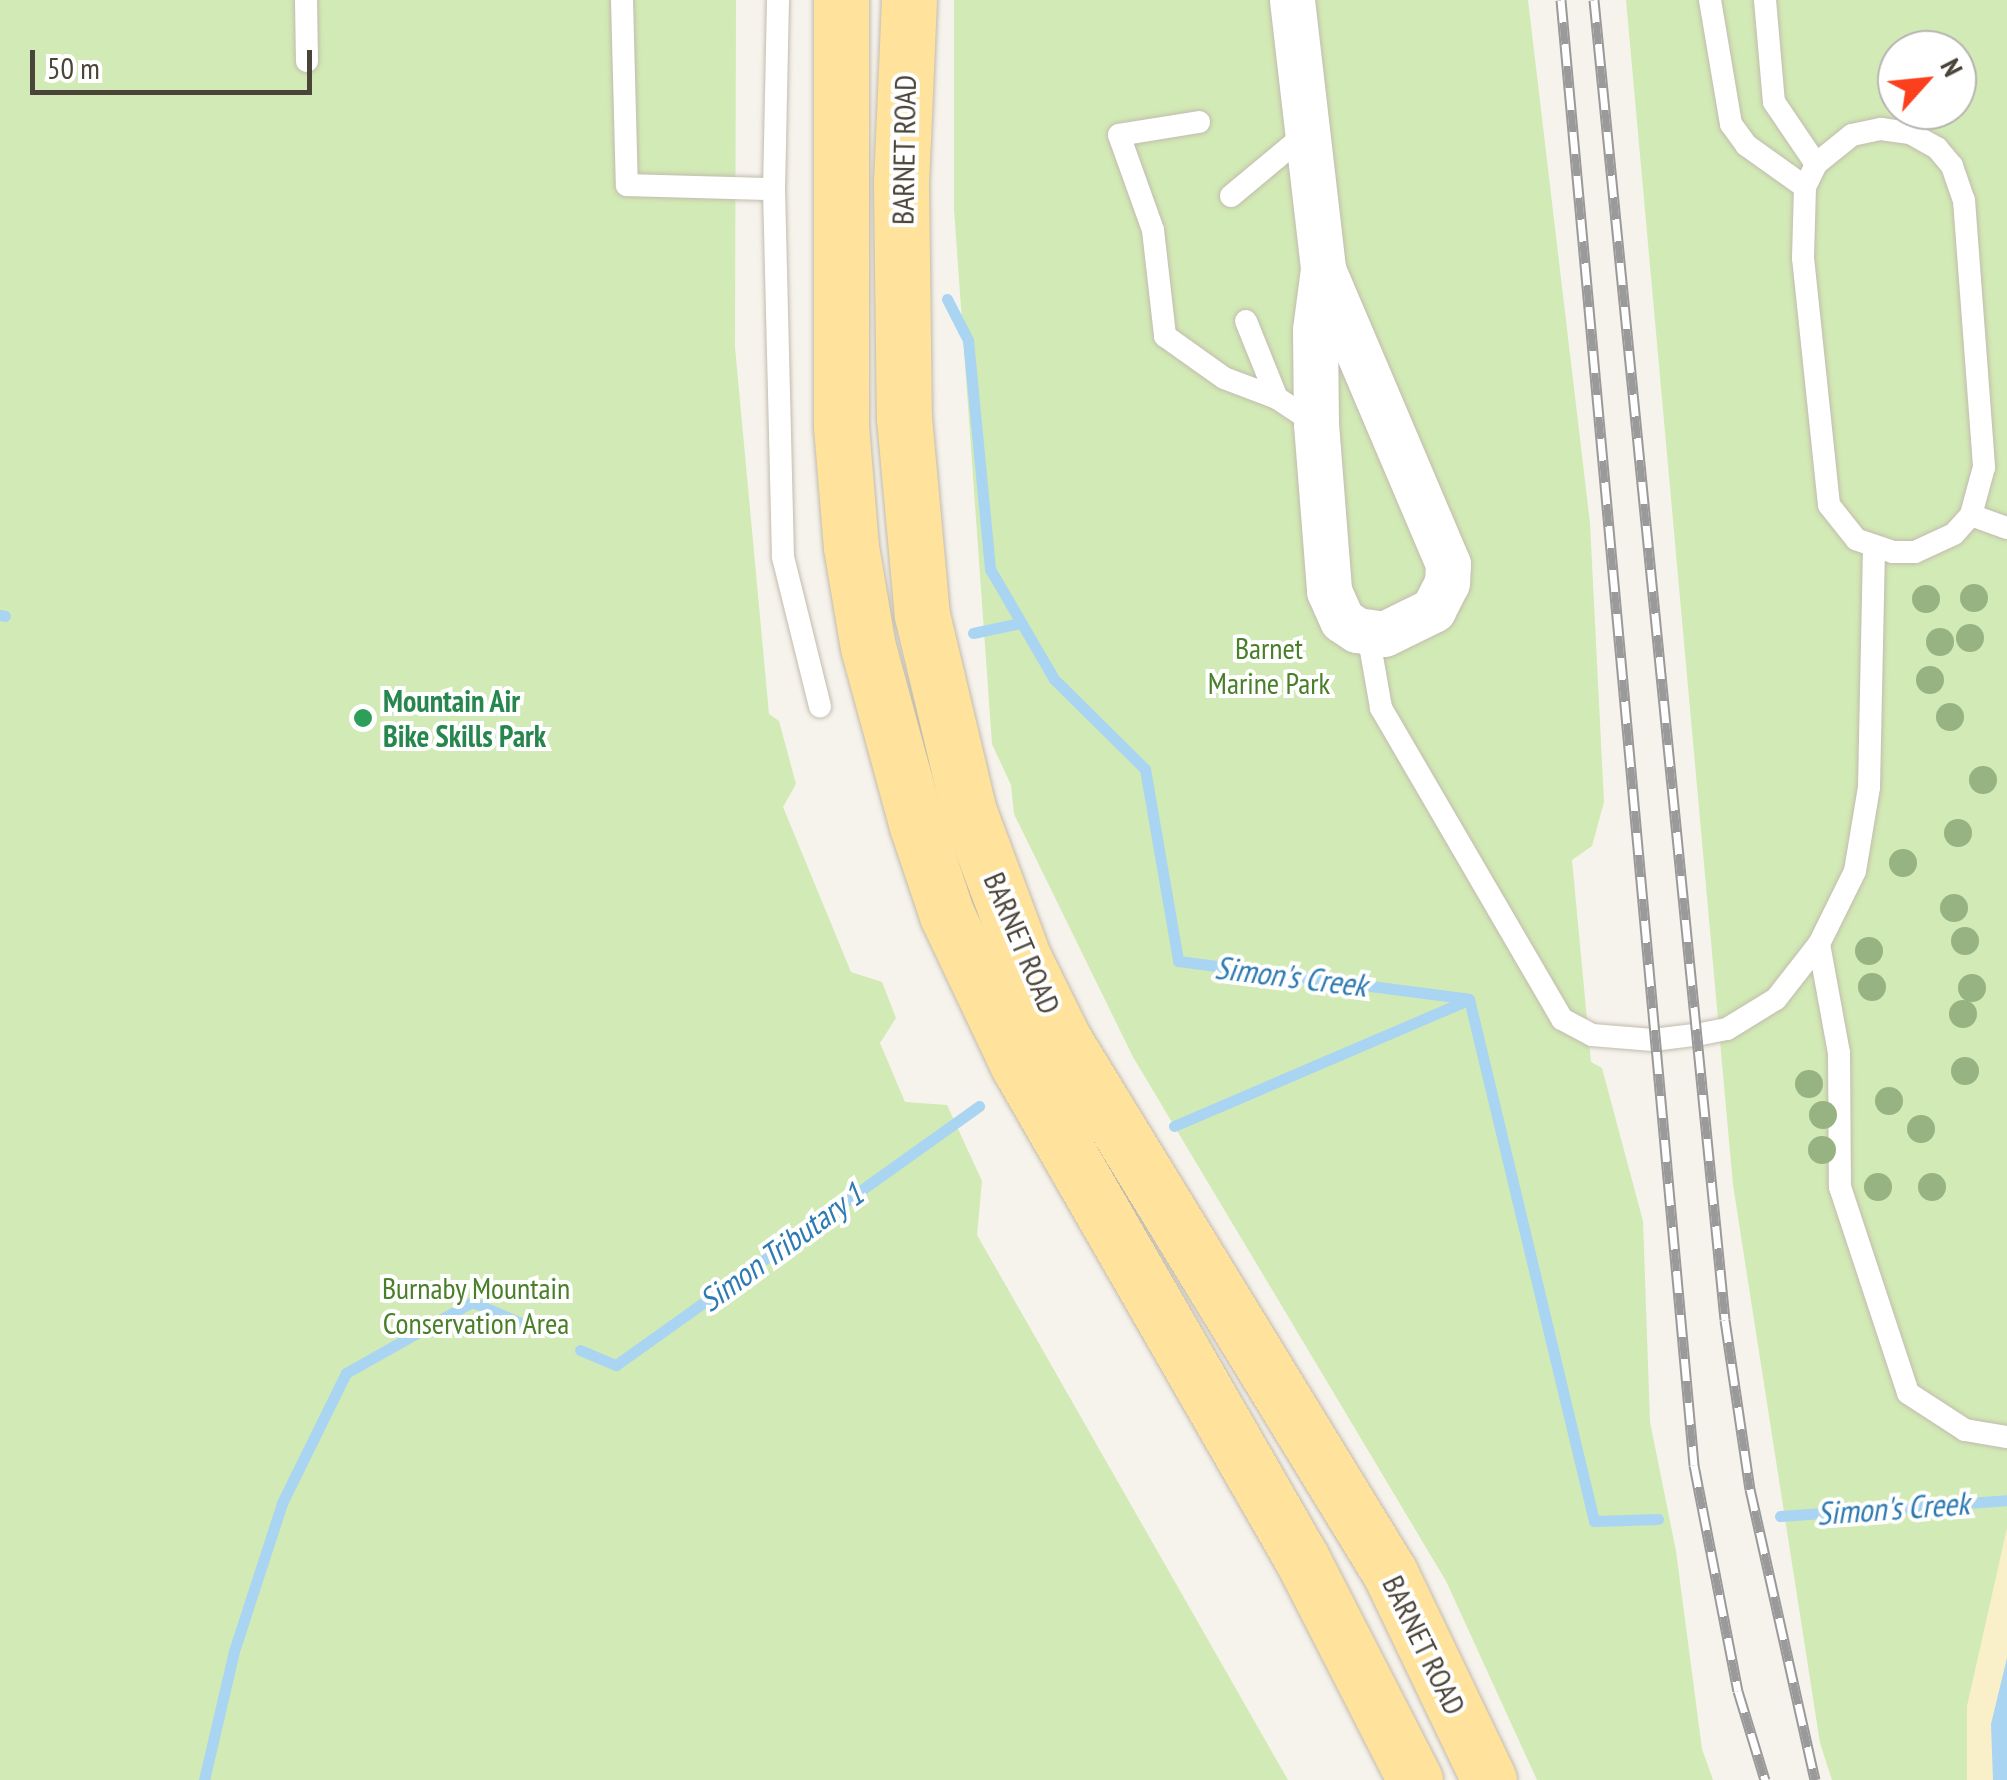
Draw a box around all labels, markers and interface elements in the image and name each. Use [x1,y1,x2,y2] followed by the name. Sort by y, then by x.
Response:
[35,30,318,92] scale bar
[1877,30,1977,130] north arrow
[47,48,100,87] text: 50 m
[1932,52,1972,82] text: N
[885,74,923,226] street label: BARNET ROAD
[1208,630,1330,700] park label: Barnet Marine Park
[383,683,546,754] place label: Mountain Air Bike Skills Park
[352,707,374,729] marker: Mountain Air Bike Skills Park
[976,867,1068,1019] street label: BARNET ROAD
[1213,948,1369,1004] water label: Simon's Creek
[691,1174,871,1320] water label: Simon Tributary 1
[381,1270,571,1340] park label: Burnaby Mountain Conservation Area
[1816,1484,1970,1532] water label: Simon's Creek
[1375,1569,1473,1721] street label: BARNET ROAD

